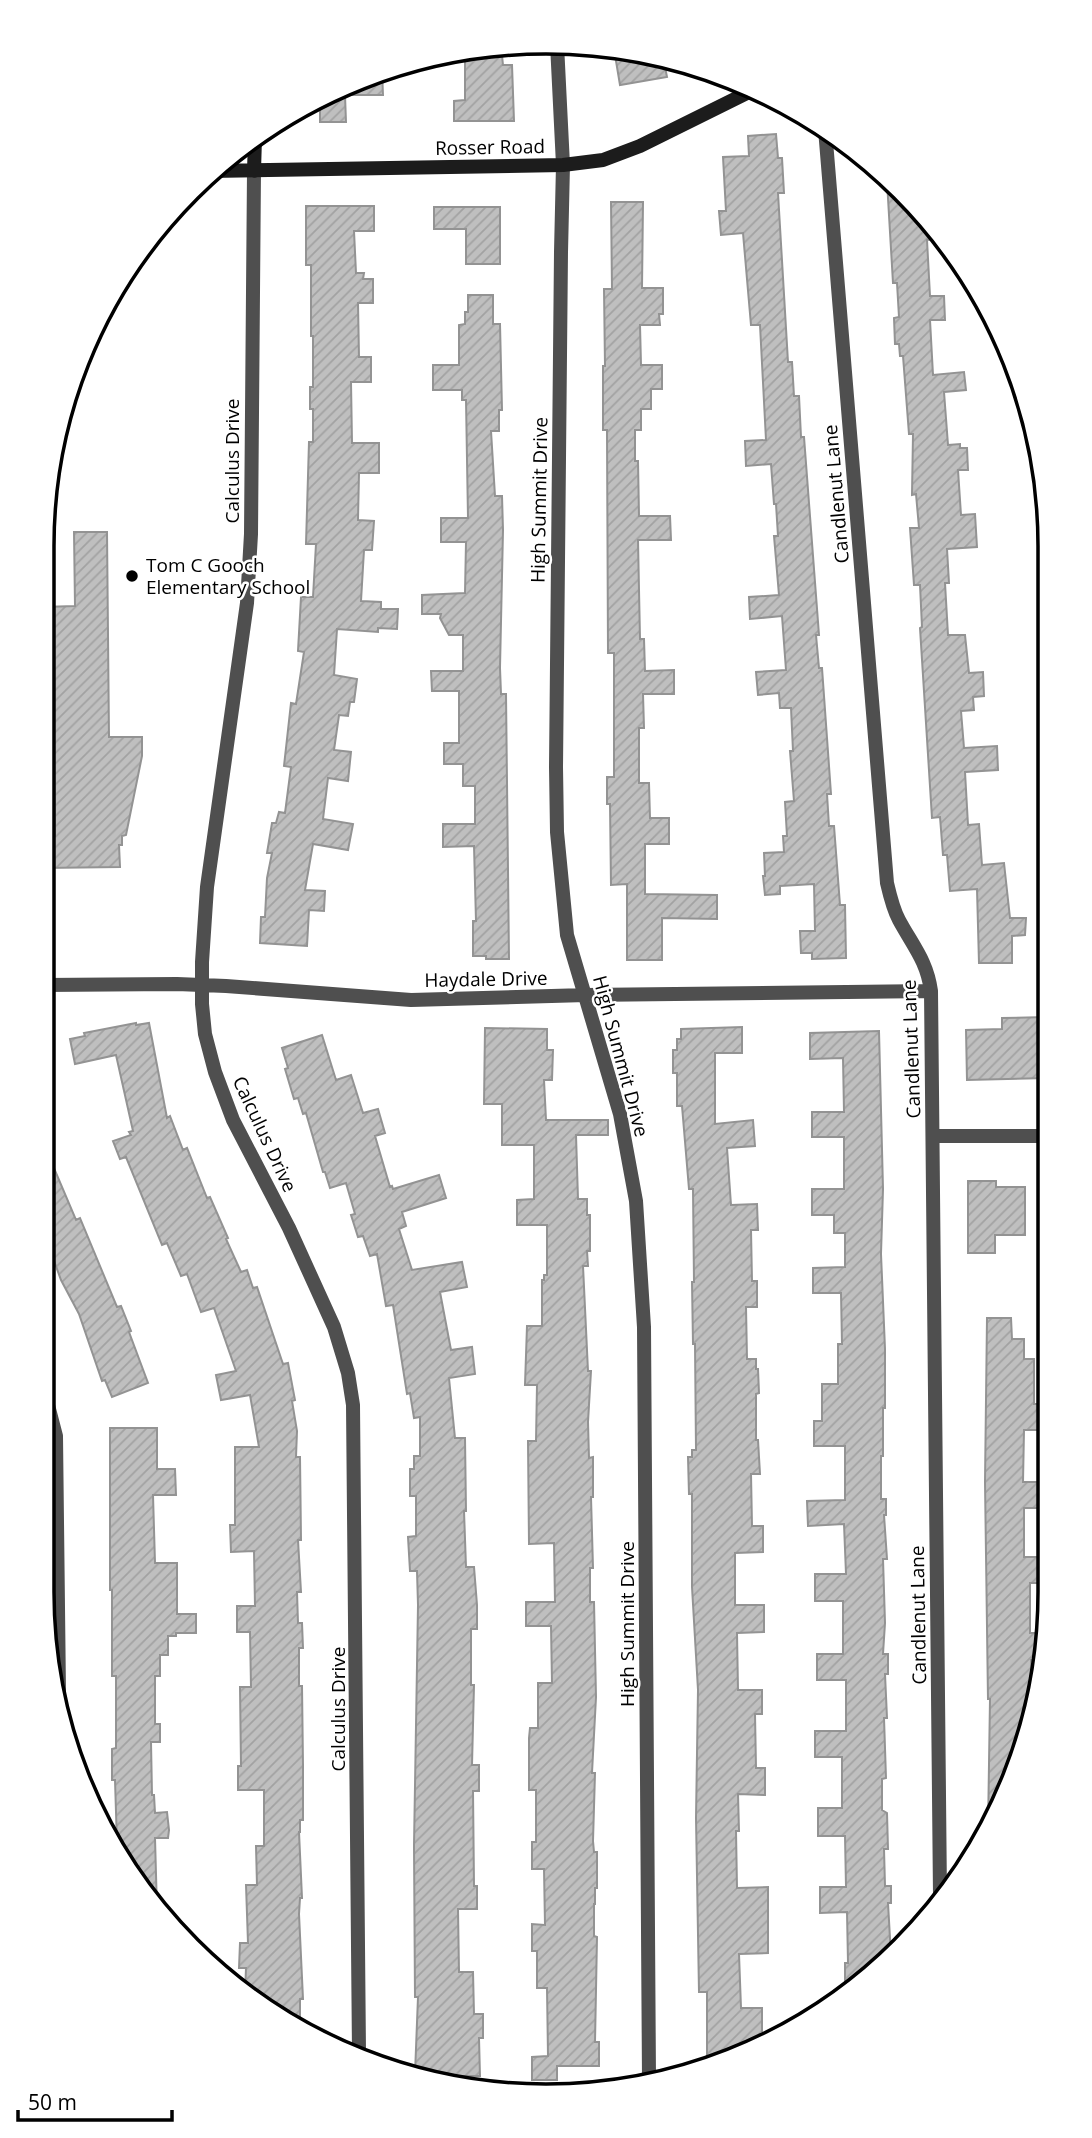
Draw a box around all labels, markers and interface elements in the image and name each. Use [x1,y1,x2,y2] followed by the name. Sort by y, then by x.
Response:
[435,133,545,161] street label: Rosser Road
[219,398,245,524] street label: Calculus Drive
[525,417,553,583] street label: High Summit Drive
[817,424,855,564] street label: Candlenut Lane
[146,552,310,600] place label: Tom C Gooch Elementary School
[124,568,140,584] marker: Tom C Gooch Elementary School
[424,965,548,993] street label: Haydale Drive
[587,972,655,1140] street label: High Summit Drive
[896,979,926,1119] street label: Candlenut Lane
[227,1072,303,1196] street label: Calculus Drive
[614,1541,640,1707] street label: High Summit Drive
[904,1545,932,1685] street label: Candlenut Lane
[325,1646,351,1772] street label: Calculus Drive
[18,2078,172,2122] scale bar
[28,2088,77,2116] text: 50 m

